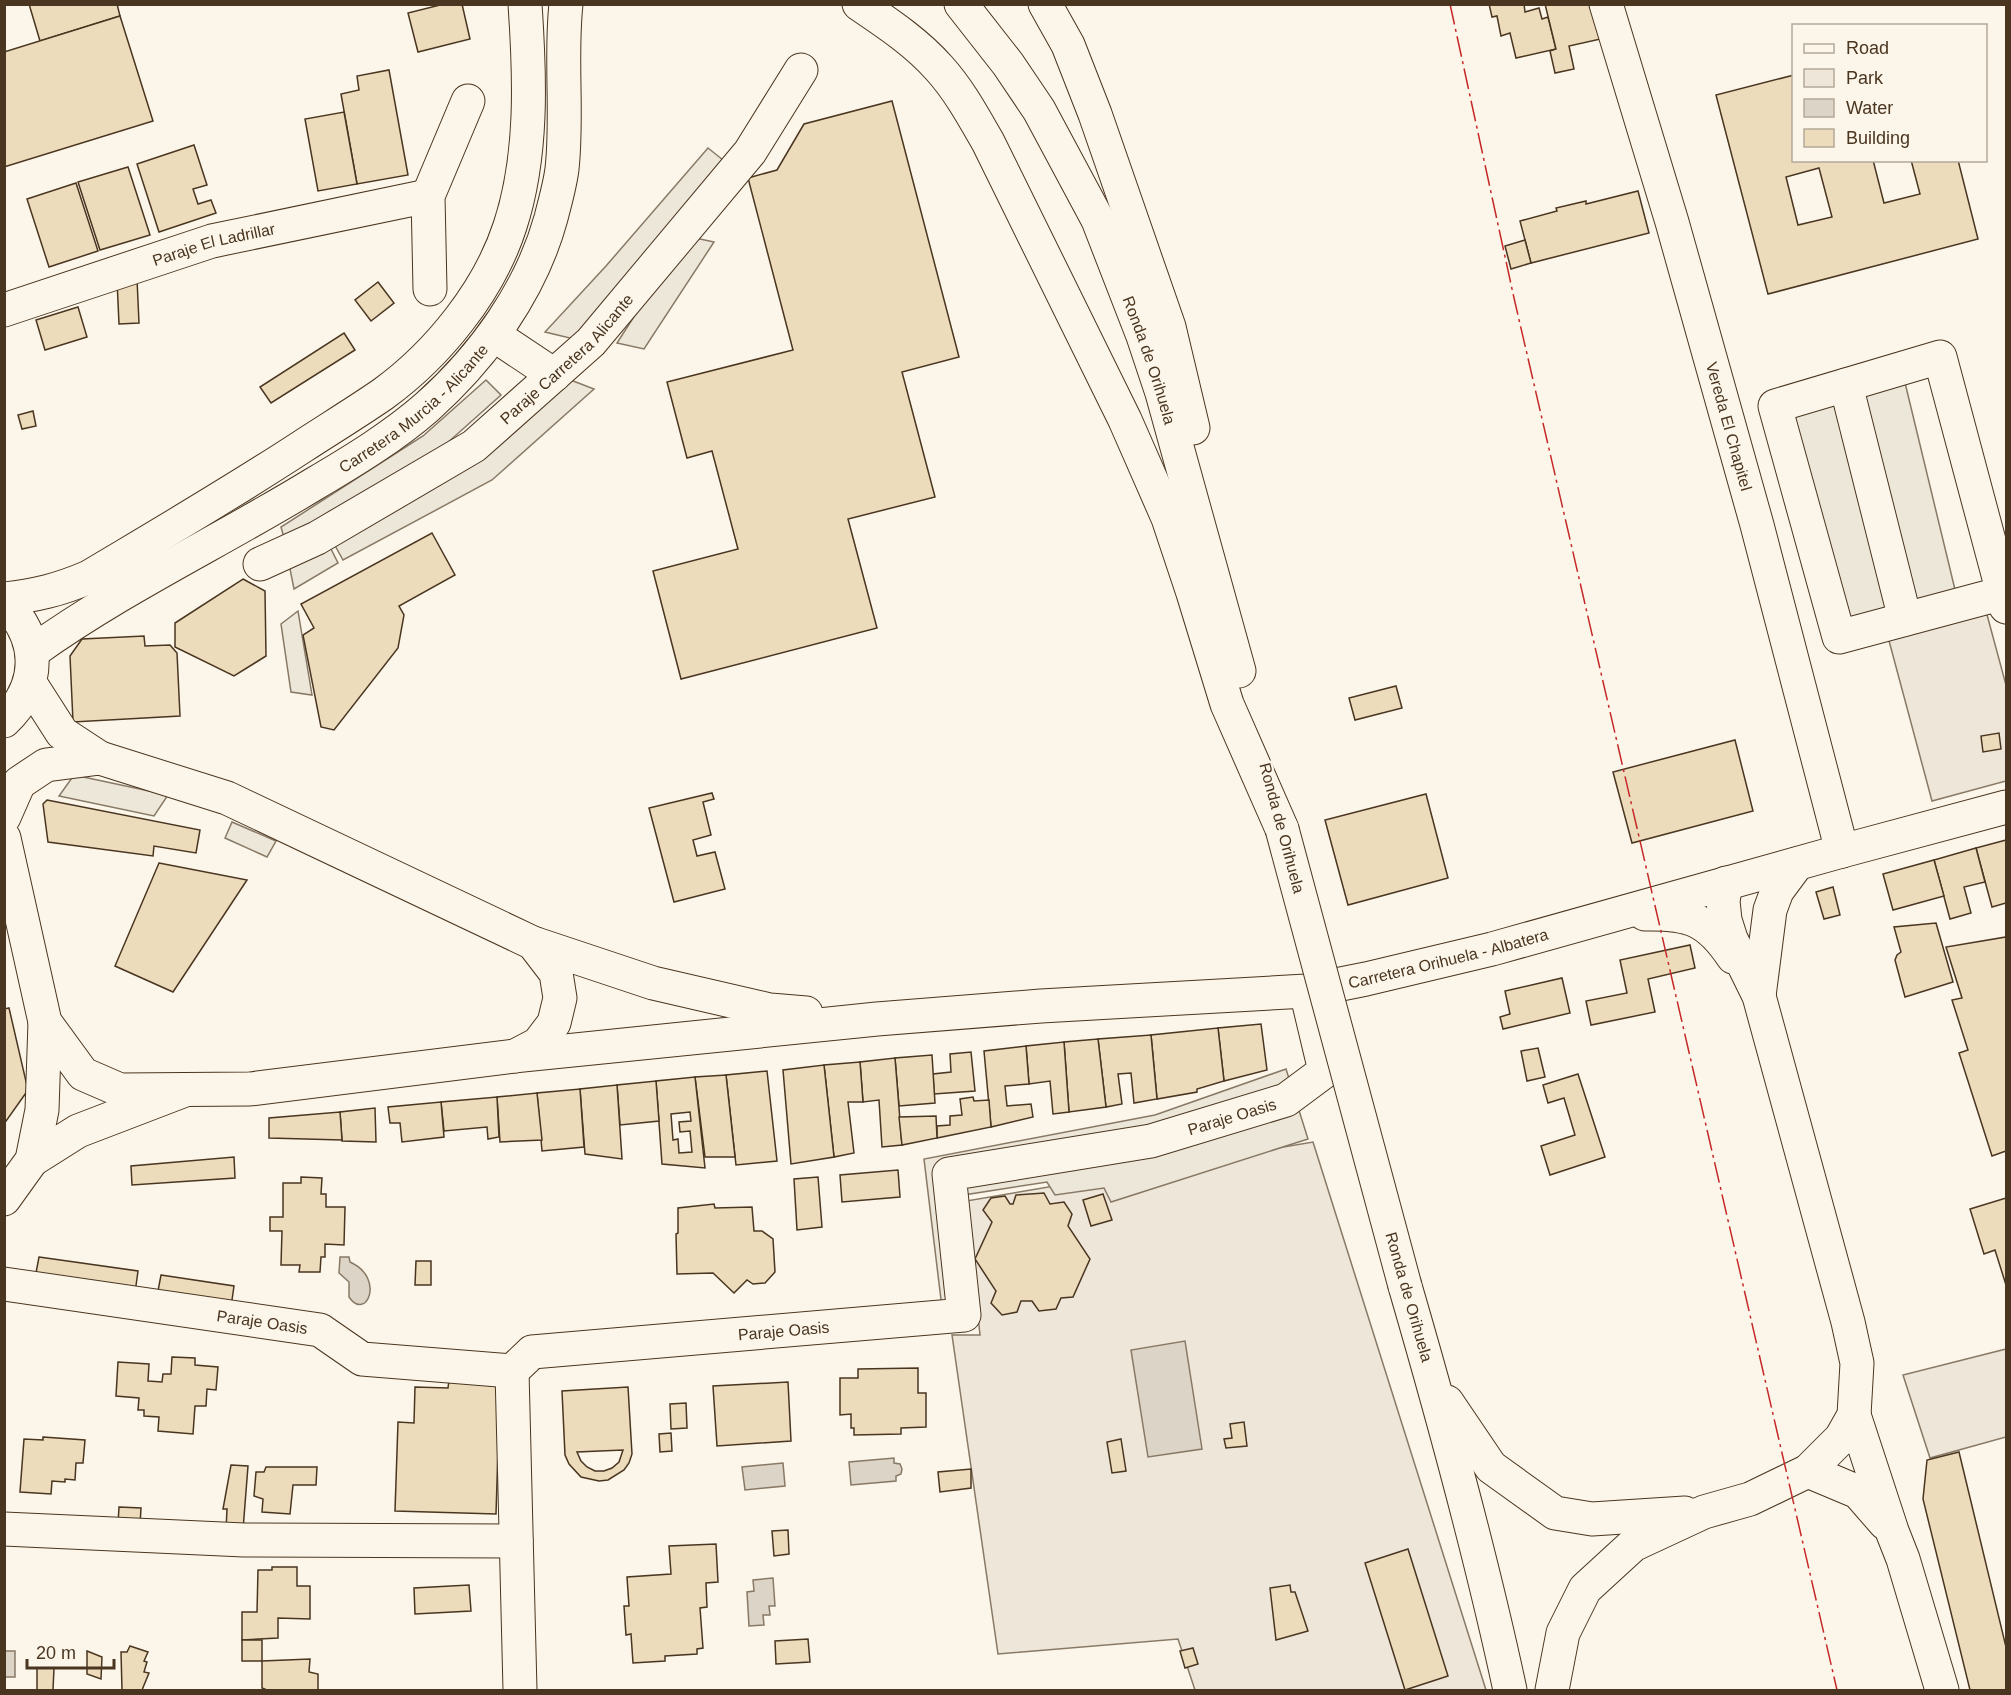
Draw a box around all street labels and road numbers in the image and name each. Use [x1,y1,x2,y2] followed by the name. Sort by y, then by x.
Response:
[150,219,277,269] street label: Paraje El Ladrillar
[497,290,636,427] street label: Paraje Carretera Alicante
[1120,294,1179,426] street label: Ronda de Orihuela
[336,341,491,476] street label: Carretera Murcia - Alicante
[1703,360,1755,492] street label: Vereda El Chapitel
[1256,761,1308,895] street label: Ronda de Orihuela
[1347,925,1550,991] street label: Carretera Orihuela - Albatera
[1186,1095,1278,1138] street label: Paraje Oasis
[1382,1230,1436,1364] street label: Ronda de Orihuela
[216,1307,309,1337] street label: Paraje Oasis
[737,1318,830,1343] street label: Paraje Oasis

